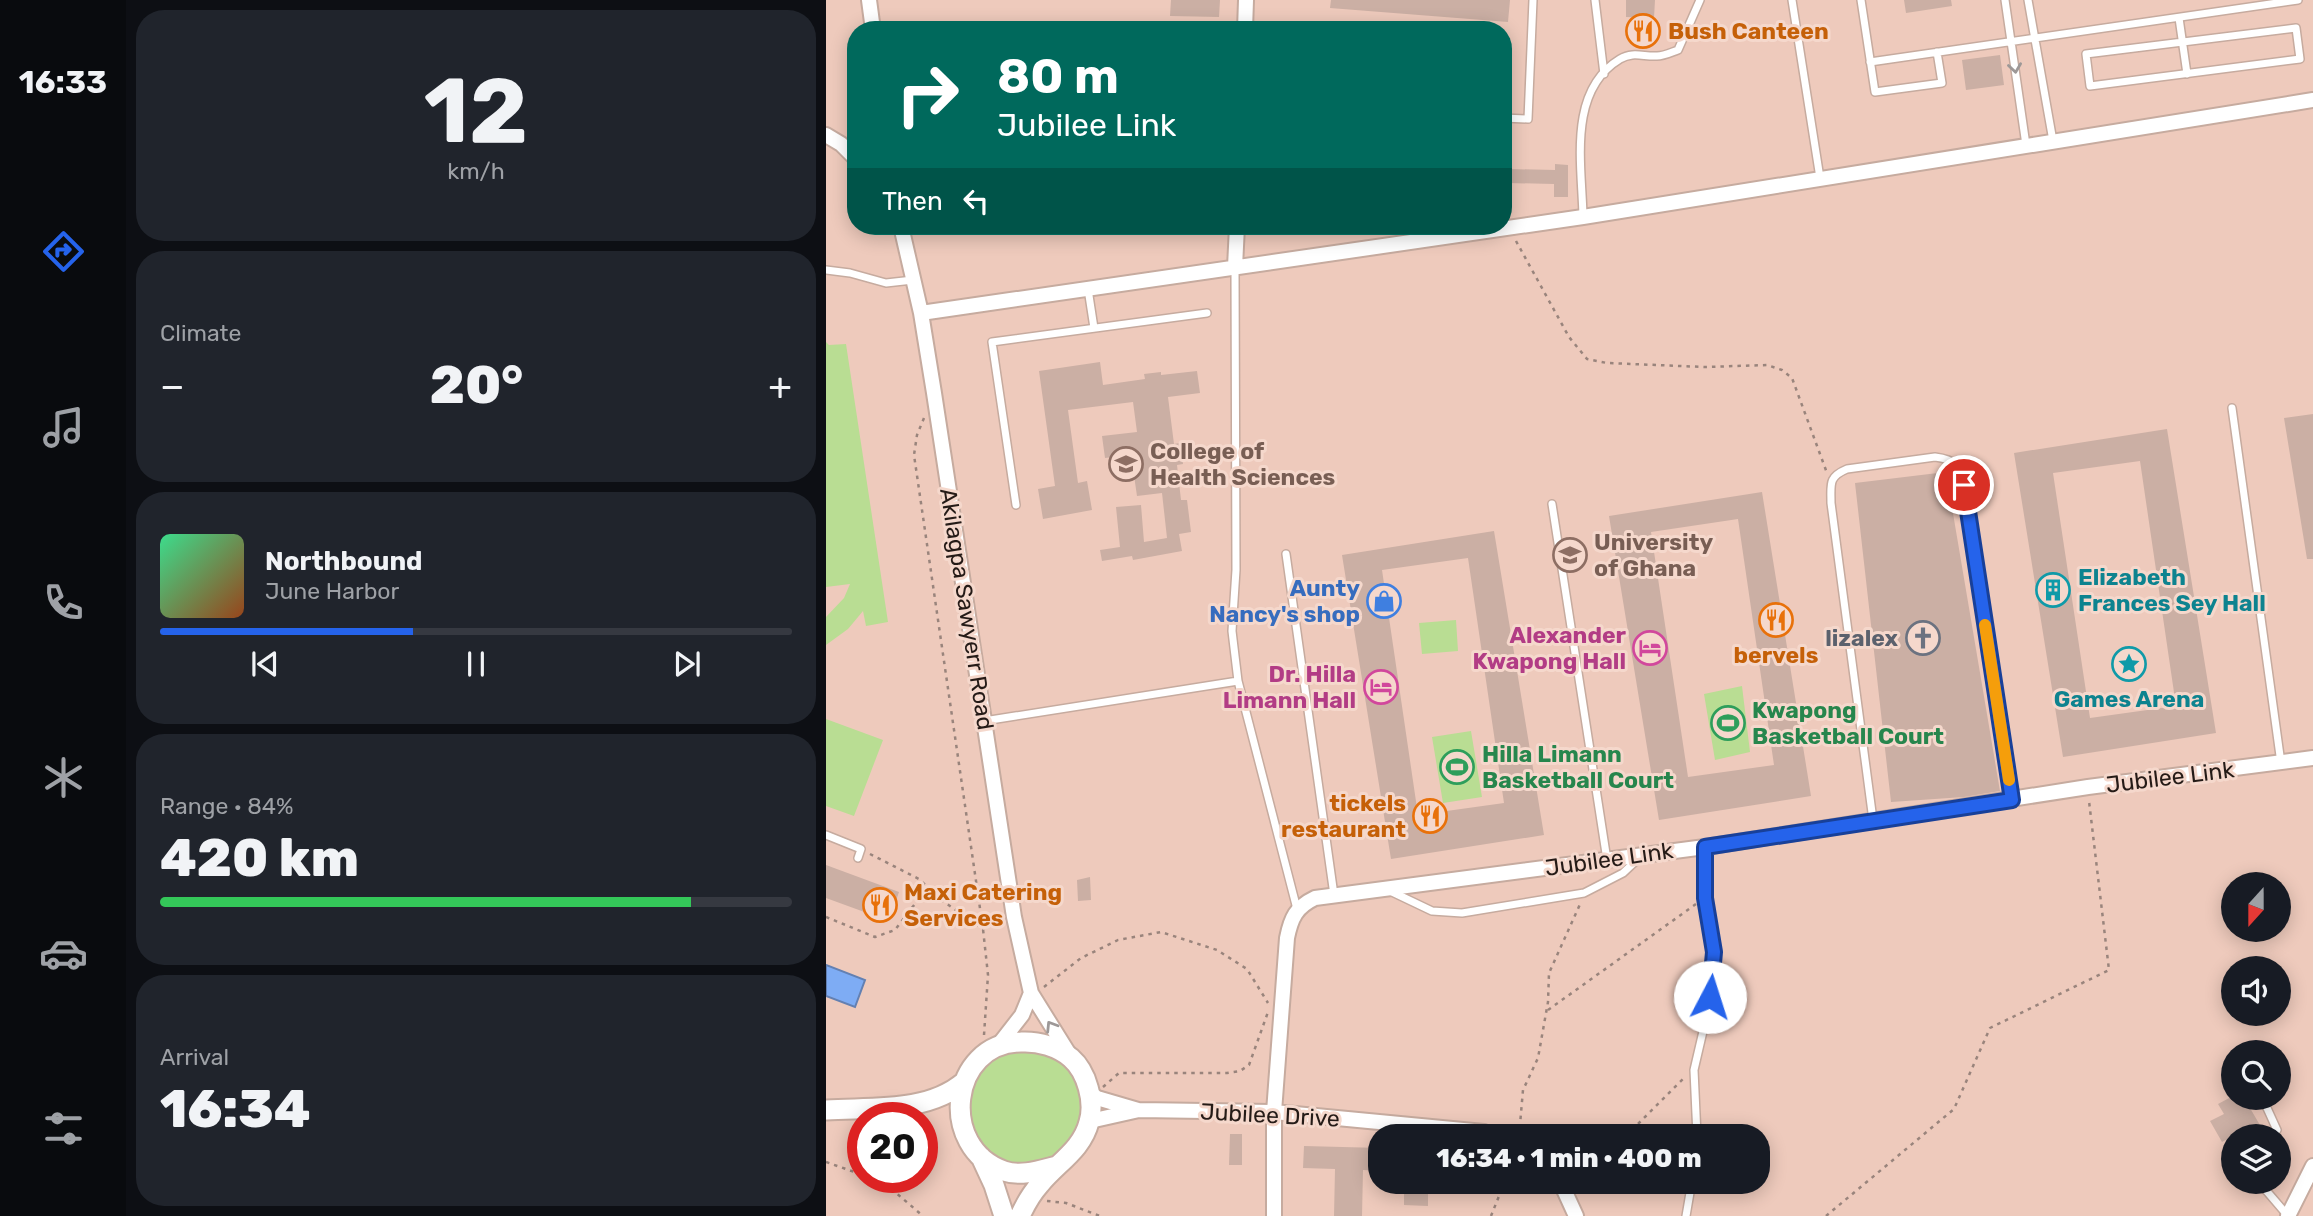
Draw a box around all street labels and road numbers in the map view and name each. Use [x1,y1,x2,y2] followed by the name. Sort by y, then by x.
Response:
[934,486,1000,732] street label: Akilagpa Sawyerr Road
[2104,755,2236,799] street label: Jubilee Link
[1543,836,1675,882] street label: Jubilee Link
[1199,1097,1341,1133] street label: Jubilee Drive

